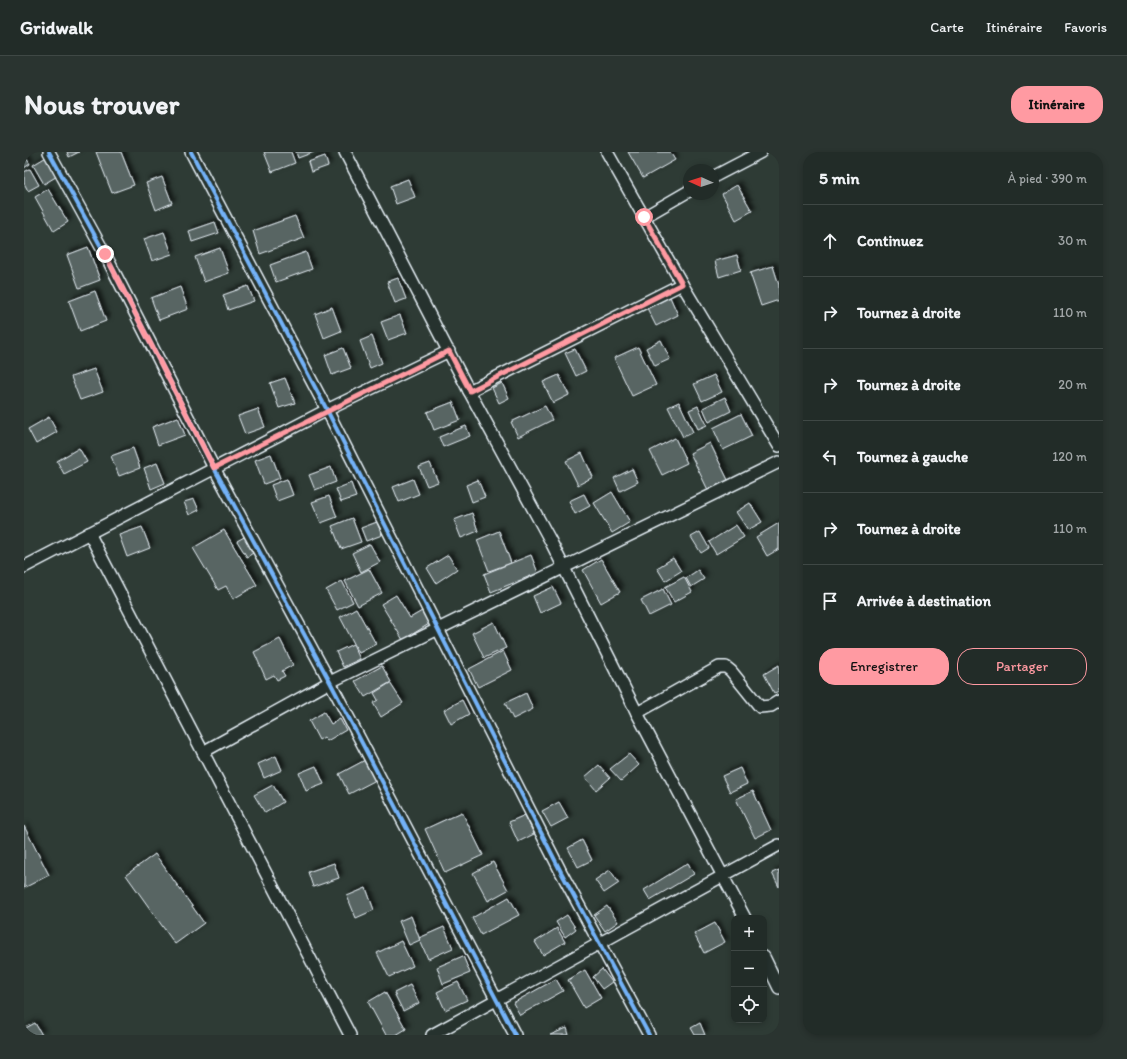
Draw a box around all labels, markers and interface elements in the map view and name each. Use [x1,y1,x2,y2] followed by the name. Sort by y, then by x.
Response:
[20,16,93,39] text: Gridwalk
[930,19,964,36] text: Carte
[986,19,1042,36] text: Itinéraire
[1064,19,1107,36] text: Favoris
[1011,86,1103,123] button: Itinéraire
[24,87,179,121] text: Nous trouver
[683,164,719,200] north arrow
[819,168,859,188] text: 5 min
[1008,171,1087,186] text: À pied · 390 m
[635,208,653,226] route start
[819,230,841,252] icon: ahead
[857,232,923,250] text: Continuez
[1058,233,1087,248] text: 30 m
[96,245,114,263] route end
[819,302,841,324] icon: right
[857,304,961,322] text: Tournez à droite
[1053,305,1087,320] text: 110 m
[819,374,841,396] icon: right
[857,376,961,394] text: Tournez à droite
[1058,377,1087,392] text: 20 m
[819,446,841,468] icon: left
[857,448,968,466] text: Tournez à gauche
[1052,449,1087,464] text: 120 m
[819,518,841,540] icon: right
[857,520,961,538] text: Tournez à droite
[1053,521,1087,536] text: 110 m
[819,590,841,612] icon: arrive
[857,592,991,610] text: Arrivée à destination
[819,648,949,685] button: Enregistrer
[957,648,1087,685] button: Partager
[731,915,767,1023] map controls
[731,915,767,951] button: +
[731,951,767,987] button: −
[731,987,767,1023] button: locate

